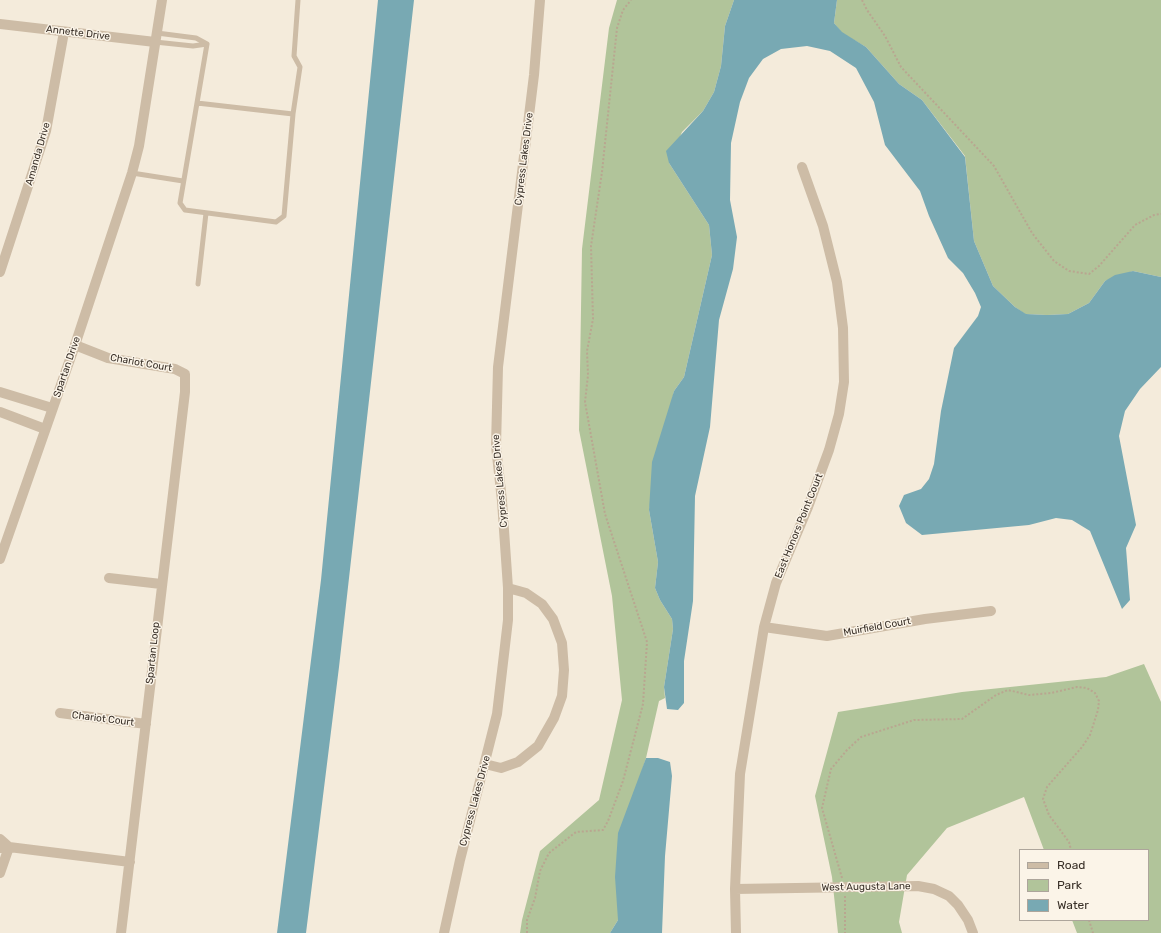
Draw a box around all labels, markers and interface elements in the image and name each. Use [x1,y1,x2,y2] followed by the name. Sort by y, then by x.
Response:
[45,23,111,43] street label: Annette Drive
[512,112,536,206] street label: Cypress Lakes Drive
[23,121,53,187] street label: Amanda Drive
[51,335,83,399] street label: Spartan Drive
[109,352,173,374] street label: Chariot Court
[490,434,510,528] street label: Cypress Lakes Drive
[772,472,826,580] street label: East Honors Point Court
[842,615,912,639] street label: Muirfield Court
[144,621,162,685] street label: Spartan Loop
[71,709,135,729] street label: Chariot Court
[457,754,493,848] street label: Cypress Lakes Drive
[1019,849,1149,921] legend
[1057,858,1085,872] text: Road
[1057,878,1082,892] text: Park
[821,880,911,894] street label: West Augusta Lane
[1057,898,1089,912] text: Water

